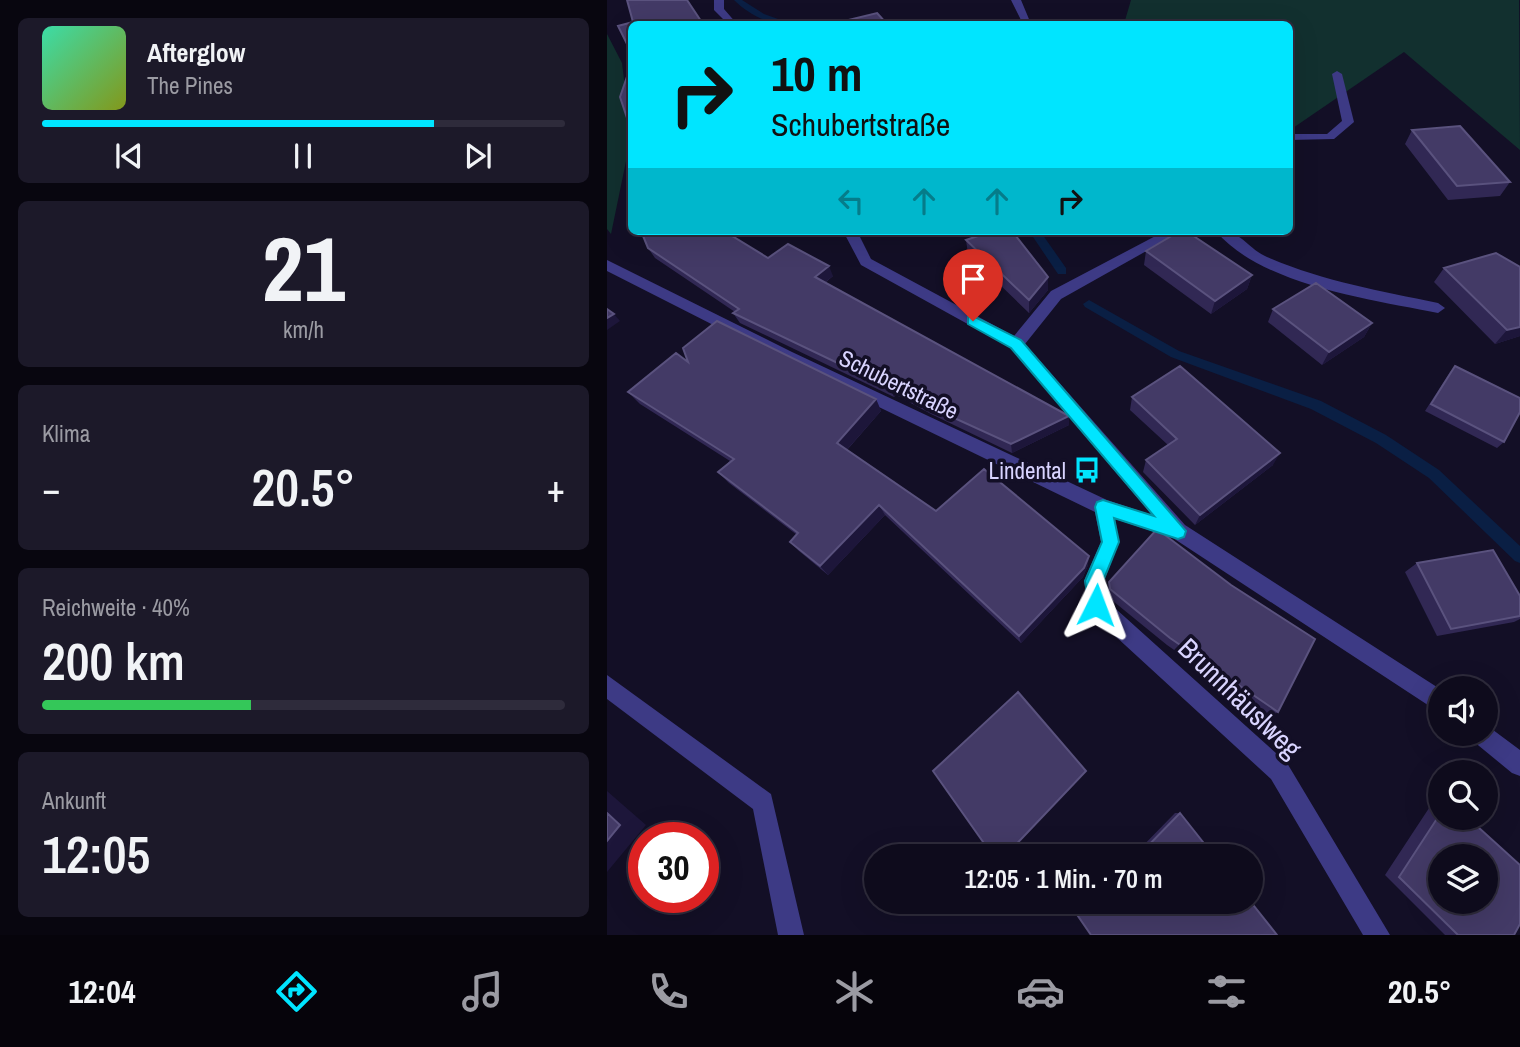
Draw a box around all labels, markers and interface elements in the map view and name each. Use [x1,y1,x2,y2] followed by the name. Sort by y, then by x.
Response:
[147,35,245,70] text: Afterglow
[771,40,863,106] text: 10 m
[656,49,747,140] icon: right
[147,70,233,101] text: The Pines
[771,103,950,146] text: Schubertstraße
[110,137,148,175] icon: previous
[284,137,322,175] icon: pause
[459,137,497,175] icon: next
[832,182,870,220] icon: left
[905,182,943,220] icon: ahead
[978,182,1016,220] icon: ahead
[1051,182,1089,220] icon: right
[262,207,345,329] text: 21
[943,249,1003,321] pin
[954,260,992,298] icon: arrive
[283,314,324,345] text: km/h
[834,342,964,426] street label: Schubertstraße
[42,418,90,449] text: Klima
[252,452,355,522] text: 20.5°
[988,455,1066,486] place label: Lindental
[1072,455,1102,485] bus stop icon: Lindental
[42,463,60,514] text: −
[547,463,565,514] text: +
[1059,568,1133,642] position arrow
[42,592,190,623] text: Reichweite · 40%
[42,626,185,696] text: 200 km
[1170,629,1310,767] street label: Brunnhäuslweg
[1428,676,1498,914] map controls
[1428,676,1498,746] button: sound
[1428,760,1498,830] button: search
[42,785,106,816] text: Ankunft
[42,819,150,889] text: 12:05
[628,822,719,913] speed limit sign: 30
[1428,844,1498,914] button: layers
[965,861,1162,896] text: 12:05 · 1 Min. · 70 m
[272,967,321,1016] icon: directions
[458,967,507,1016] icon: music
[644,967,693,1016] icon: phone
[830,967,879,1016] icon: climate
[1016,967,1065,1016] icon: car
[1202,967,1251,1016] icon: filters
[68,970,136,1013] text: 12:04
[1388,970,1452,1013] text: 20.5°

